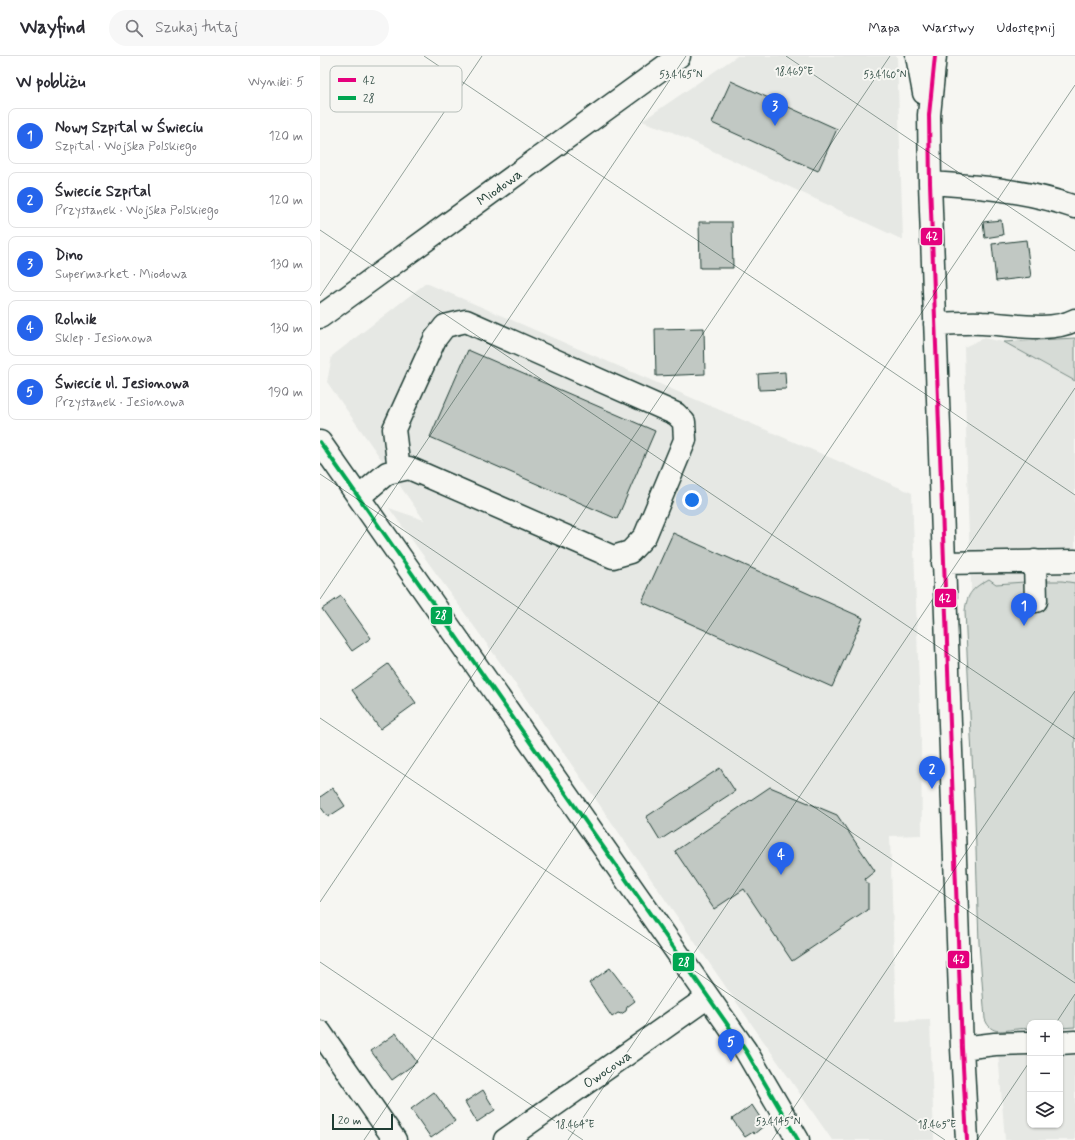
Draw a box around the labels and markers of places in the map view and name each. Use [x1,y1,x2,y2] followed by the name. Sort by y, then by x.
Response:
[762,93,788,126] pin: 3
[1011,593,1037,626] pin: 1
[919,756,945,789] pin: 2
[768,842,794,875] pin: 4
[718,1029,744,1062] pin: 5

